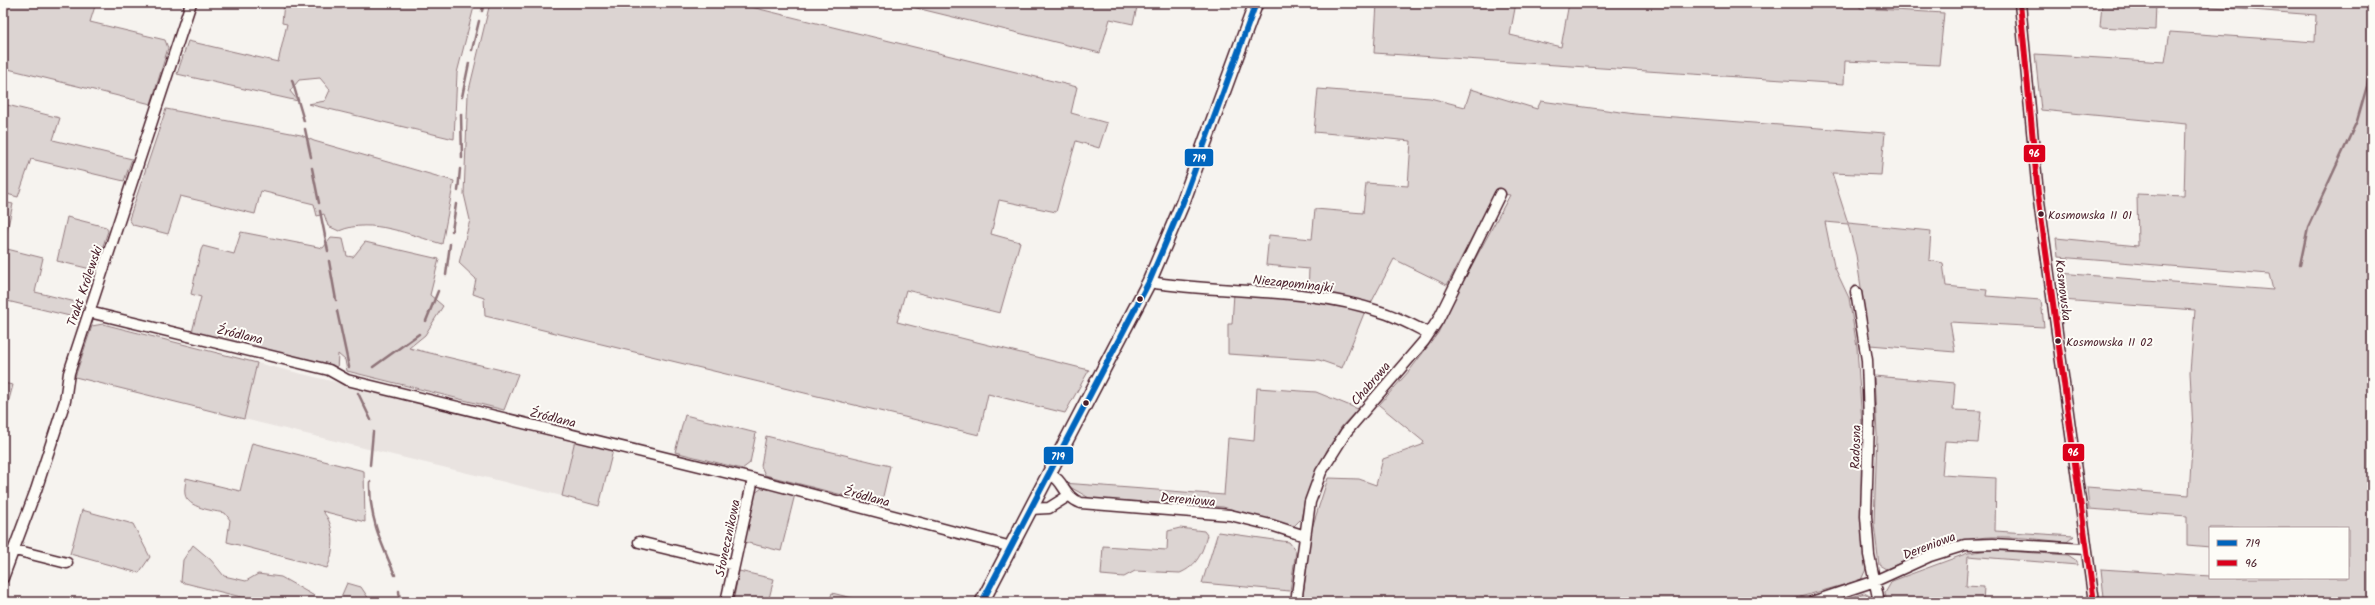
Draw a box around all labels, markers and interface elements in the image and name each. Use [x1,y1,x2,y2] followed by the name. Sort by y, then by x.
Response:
[2023,144,2046,163] line badge: 96
[2028,145,2040,163] text: 96
[1184,148,1214,167] line badge: 719
[1192,150,1206,168] text: 719
[2048,206,2132,225] place label: Kosmowska II 01
[2036,209,2046,219] marker: Kosmowska II 01
[62,242,109,330] street label: Trakt Królewski
[2048,258,2077,322] street label: Kosmowska
[1252,270,1335,299] street label: Niezapominajki
[1135,294,1145,304] unlabelled marker
[214,320,265,351] street label: Źródlana
[2066,333,2153,352] place label: Kosmowska II 02
[2053,336,2063,346] marker: Kosmowska II 02
[1346,357,1396,411] street label: Chabrowa
[1081,398,1091,408] unlabelled marker
[527,403,578,434] street label: Źródlana
[1845,424,1868,470] street label: Radosna
[2062,443,2085,462] line badge: 96
[2067,444,2079,462] text: 96
[1043,446,1074,465] line badge: 719
[1051,448,1065,466] text: 719
[841,481,892,514] street label: Źródlana
[1159,488,1216,513] street label: Dereniowa
[710,498,747,579] street label: Słonecznikowa
[1900,527,1959,566] street label: Dereniowa
[2209,527,2349,579] legend
[2245,534,2260,553] text: 719
[2245,554,2258,573] text: 96

